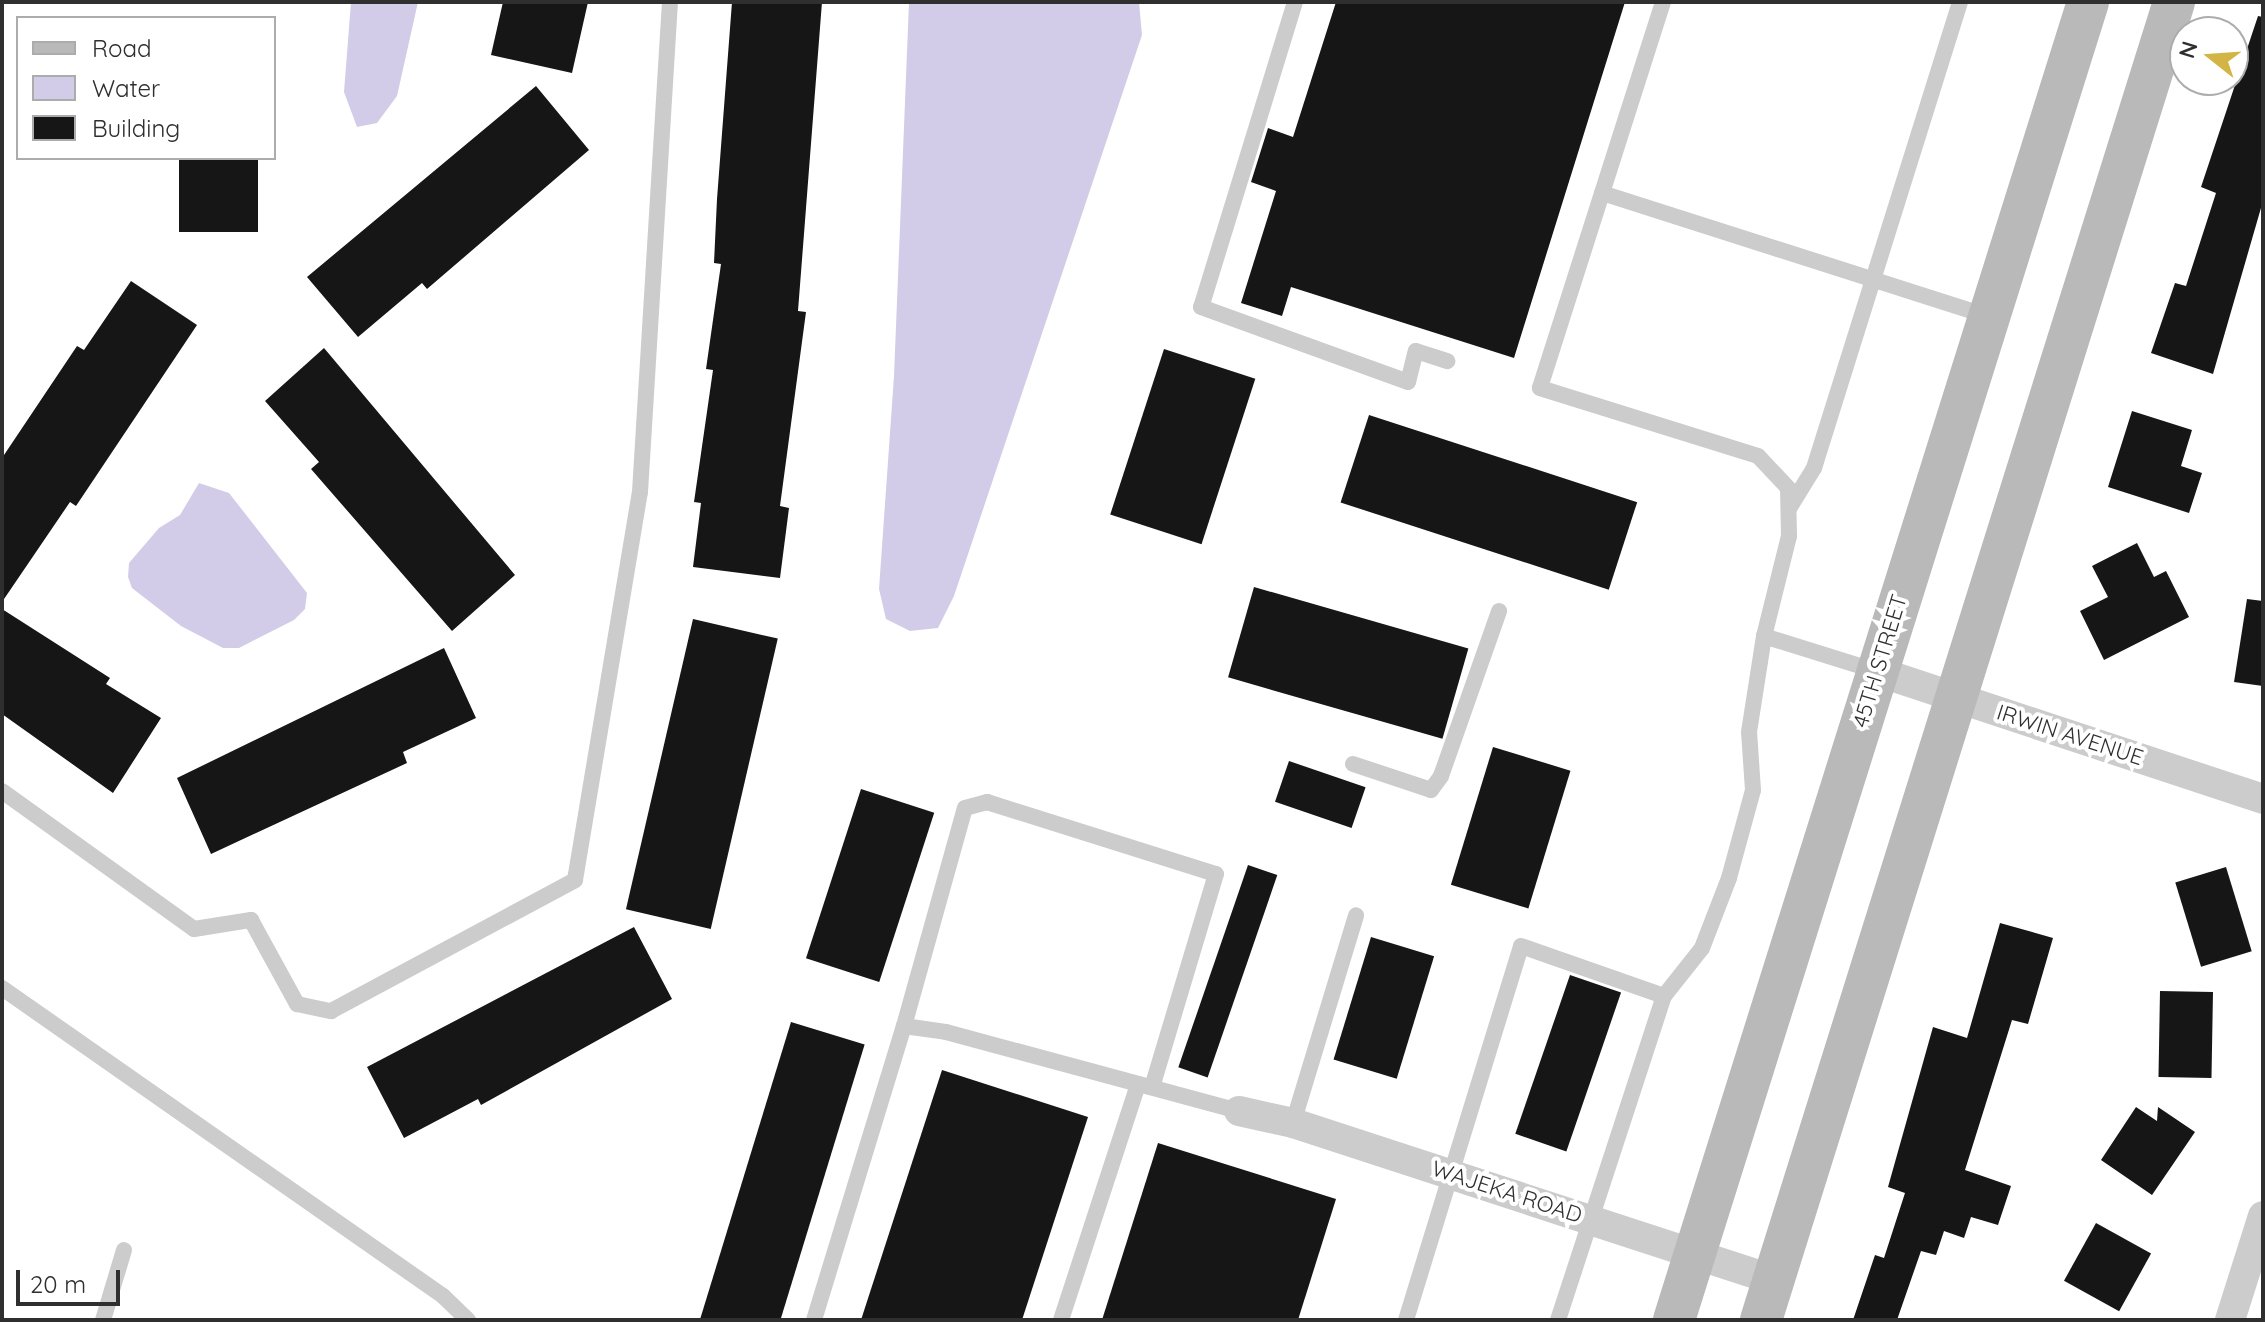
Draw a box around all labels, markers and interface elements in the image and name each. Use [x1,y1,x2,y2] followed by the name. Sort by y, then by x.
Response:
[16,16,276,160] legend
[2169,16,2249,96] north arrow
[92,33,152,63] text: Road
[2172,38,2204,61] text: N
[92,73,160,103] text: Water
[92,113,180,143] text: Building
[1847,591,1913,731] street label: 45TH STREET
[1993,699,2147,771] street label: IRWIN AVENUE
[1429,1155,1585,1229] street label: WAJEKA ROAD
[20,1254,124,1304] scale bar
[30,1269,86,1299] text: 20 m

